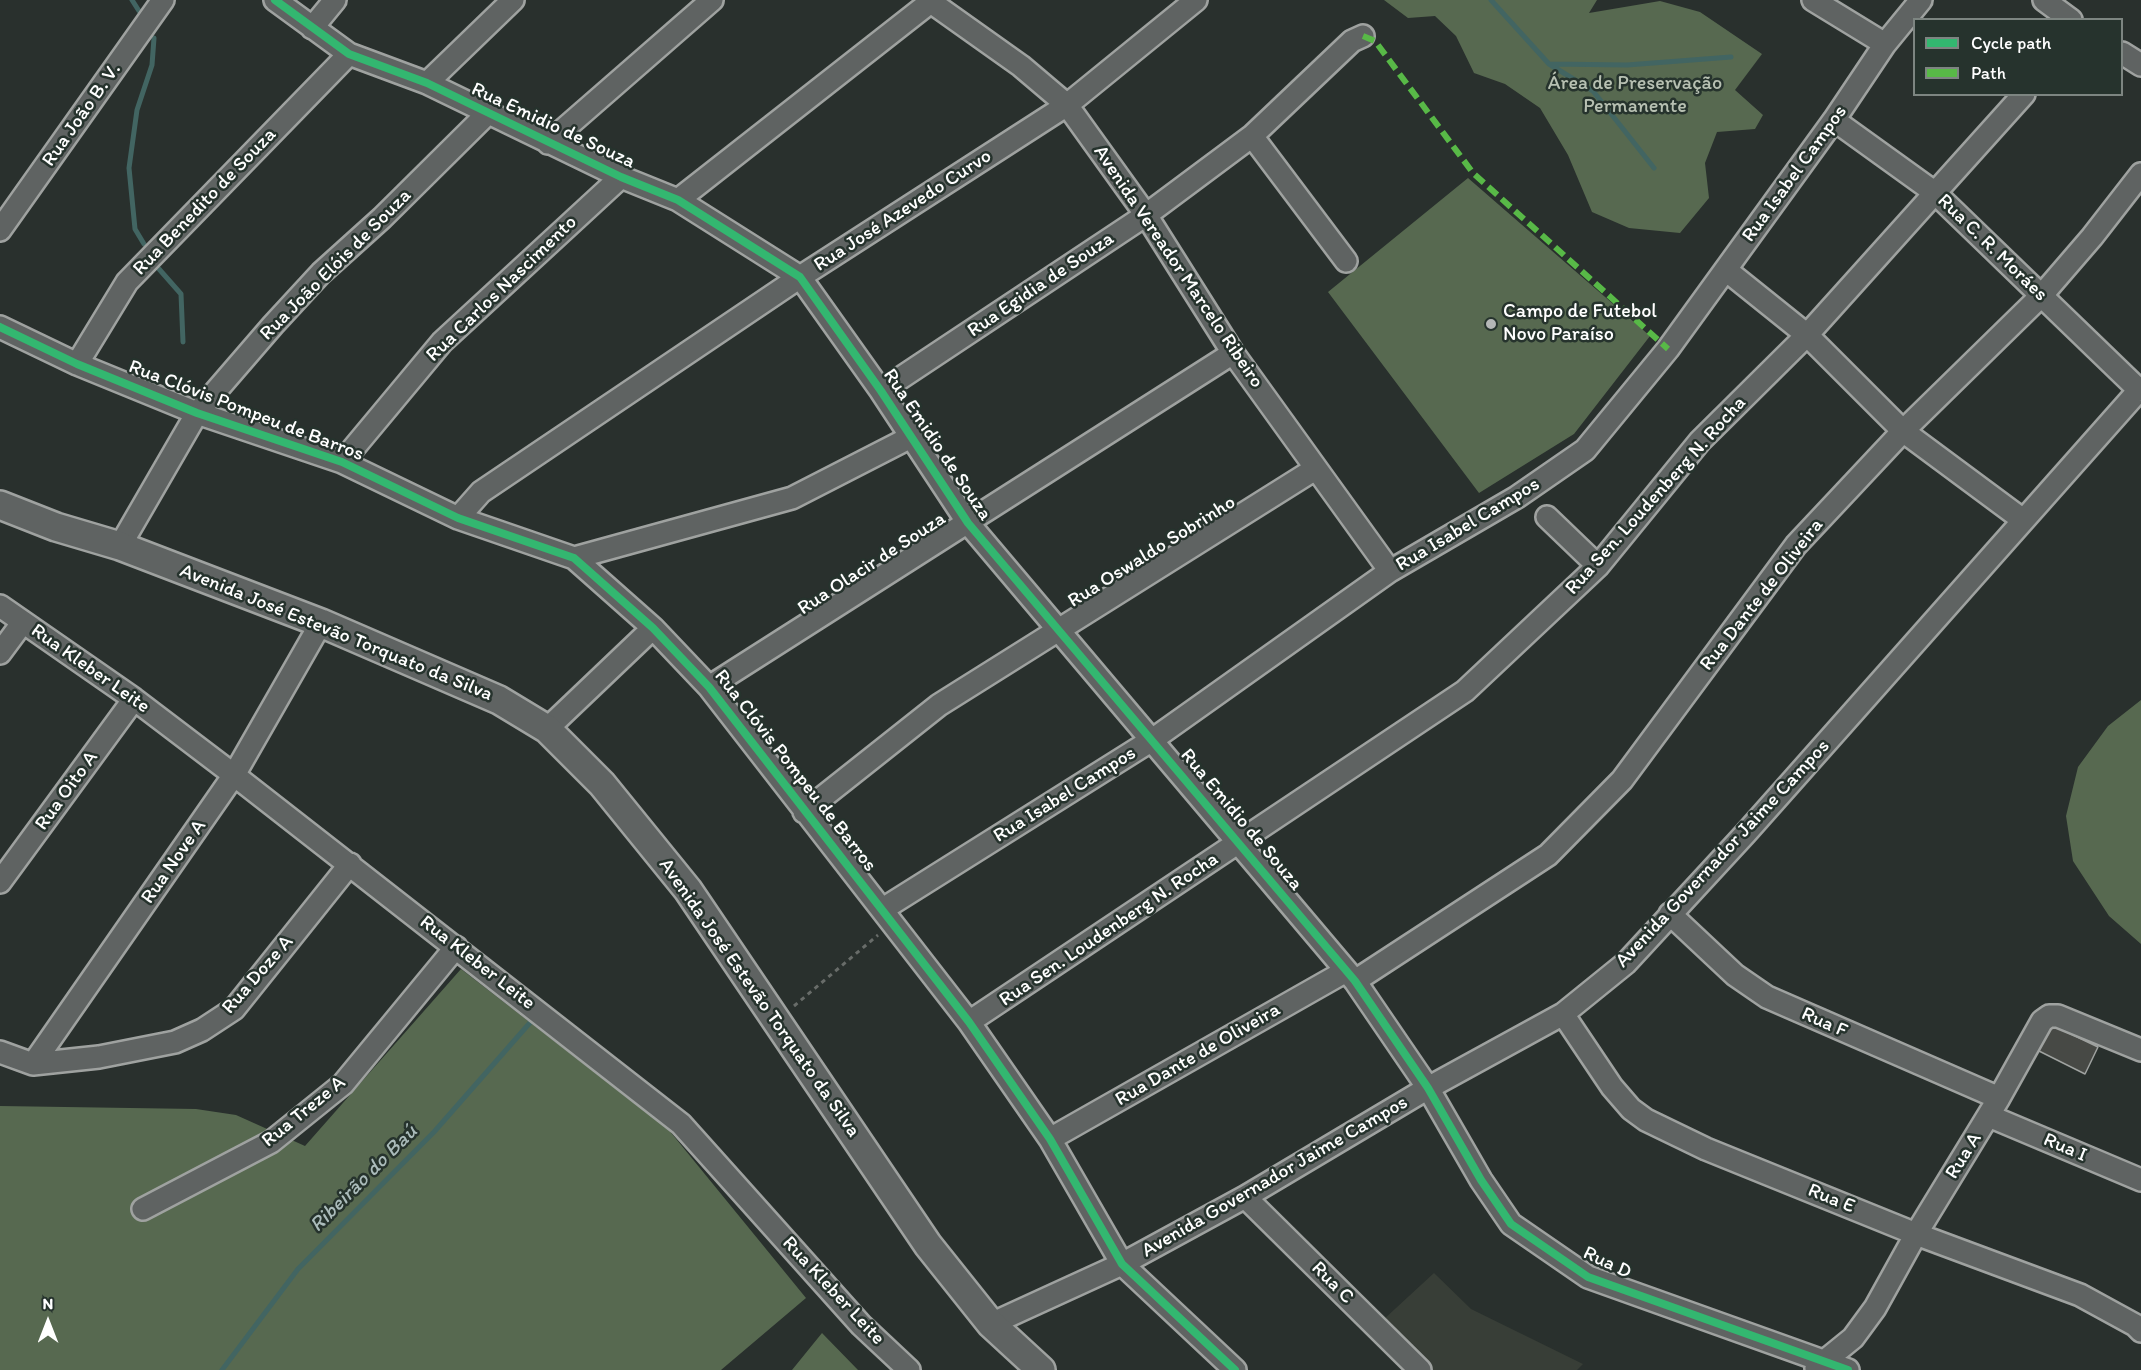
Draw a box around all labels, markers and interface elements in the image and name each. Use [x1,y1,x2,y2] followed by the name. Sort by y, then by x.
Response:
[1913,18,2123,96] legend
[1971,32,2051,54] text: Cycle path
[37,58,127,172] street label: Rua João B. V.
[1971,62,2006,84] text: Path
[1548,72,1722,119] park label: Área de Preservação Permanente
[467,78,639,174] street label: Rua Emidio de Souza
[1737,101,1853,247] street label: Rua Isabel Campos
[128,123,282,281] street label: Rua Benedito de Souza
[1088,141,1268,393] street label: Avenida Vereador Marcelo Ribeiro
[810,145,996,277] street label: Rua José Azevedo Curvo
[255,184,417,346] street label: Rua João Elóis de Souza
[1932,189,2052,307] street label: Rua C. R. Moráes
[422,211,582,367] street label: Rua Carlos Nascimento
[963,227,1119,343] street label: Rua Egidia de Souza
[1503,300,1657,347] place label: Campo de Futebol Novo Paraíso
[1484,317,1498,331] marker: Campo de Futebol Novo Paraíso
[125,355,367,467] street label: Rua Clóvis Pompeu de Barros
[877,365,997,525] street label: Rua Emidio de Souza
[1561,392,1751,600] street label: Rua Sen. Loudenberg N. Rocha
[1392,473,1544,577] street label: Rua Isabel Campos
[1064,491,1240,613] street label: Rua Oswaldo Sobrinho
[793,507,951,621] street label: Rua Olacir de Souza
[1695,514,1829,676] street label: Rua Dante de Oliveira
[176,559,496,707] street label: Avenida José Estevão Torquato da Silva
[26,619,154,719] street label: Rua Kleber Leite
[709,665,881,877] street label: Rua Clóvis Pompeu de Barros
[1611,735,1835,973] street label: Avenida Governador Jaime Campos
[989,742,1141,848] street label: Rua Isabel Campos
[1175,744,1307,896] street label: Rua Emidio de Souza
[30,747,104,835] street label: Rua Oito A
[136,815,212,909] street label: Rua Nove A
[995,848,1223,1012] street label: Rua Sen. Loudenberg N. Rocha
[653,854,865,1142] street label: Avenida José Estevão Torquato da Silva
[415,911,539,1015] street label: Rua Kleber Leite
[217,931,299,1019] street label: Rua Doze A
[1111,998,1285,1112] street label: Rua Dante de Oliveira
[1797,1002,1851,1044] street label: Rua F
[257,1071,351,1153] street label: Rua Treze A
[1138,1091,1412,1263] street label: Avenida Governador Jaime Campos
[305,1120,423,1238] water label: Ribeirão do Baú
[1941,1128,1987,1184] street label: Rua A
[2040,1128,2090,1168] street label: Rua I
[1804,1179,1858,1219] street label: Rua E
[777,1232,889,1350] street label: Rua Kleber Leite
[1579,1241,1635,1285] street label: Rua D
[1306,1257,1358,1309] street label: Rua C
[18,1292,78,1352] north arrow
[43,1294,53,1313] text: N

